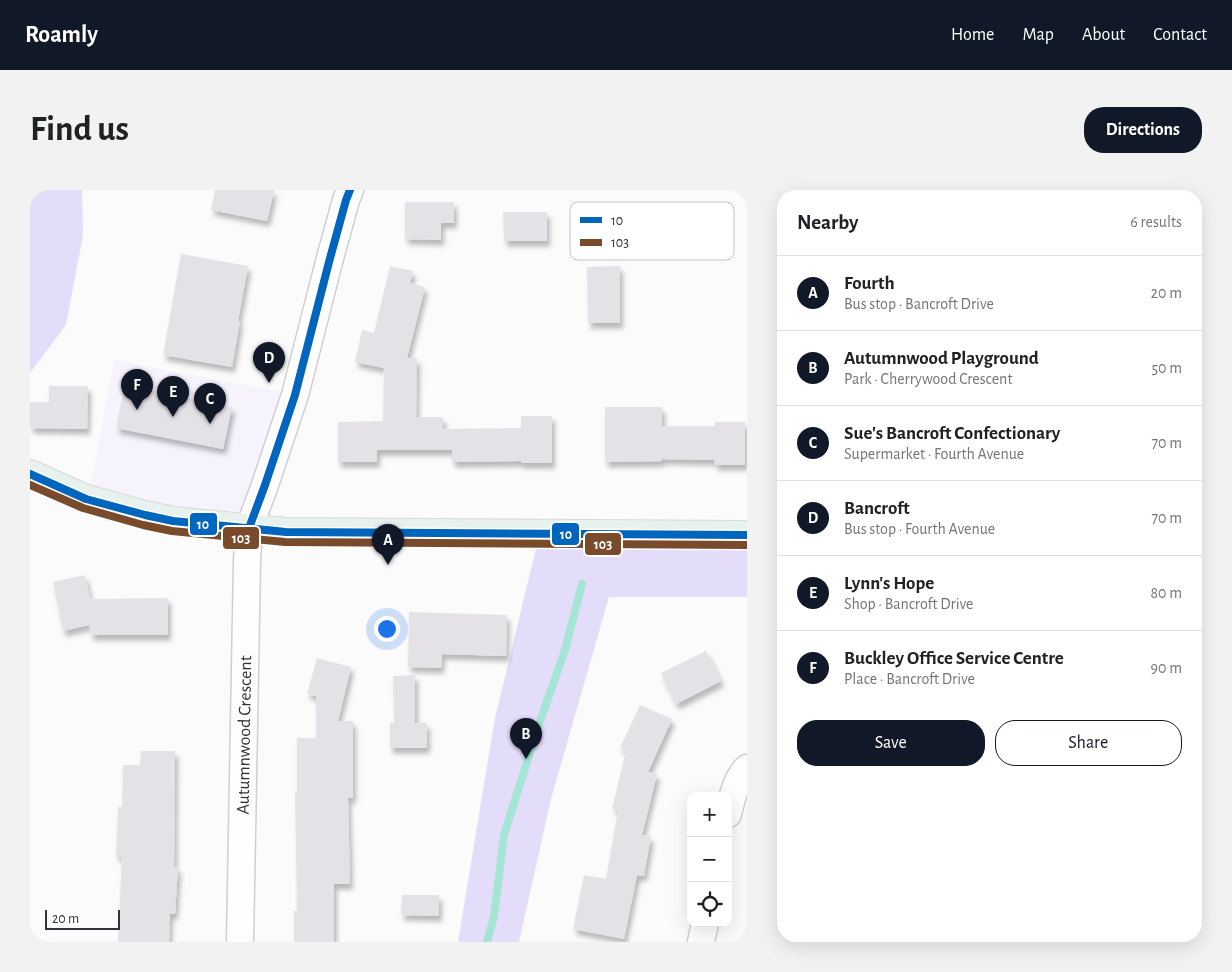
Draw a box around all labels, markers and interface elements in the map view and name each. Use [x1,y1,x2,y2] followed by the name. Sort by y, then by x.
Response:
[25,23,98,47] text: Roamly
[951,26,994,44] text: Home
[1022,26,1054,44] text: Map
[1082,26,1125,44] text: About
[1153,26,1207,44] text: Contact
[1084,107,1202,153] button: Directions
[30,112,129,147] text: Find us
[570,202,734,260] legend
[797,212,858,233] text: Nearby
[611,214,623,228] text: 10
[1130,214,1182,230] text: 6 results
[611,236,629,250] text: 103
[844,274,895,293] text: Fourth
[808,285,818,301] text: A
[1151,285,1182,301] text: 20 m
[844,296,994,312] text: Bus stop · Bancroft Drive
[253,342,285,383] pin: D
[844,349,1039,368] text: Autumnwood Playground
[808,360,818,376] text: B
[1151,360,1182,376] text: 50 m
[121,369,153,410] pin: F
[844,371,1012,387] text: Park · Cherrywood Crescent
[157,376,189,417] pin: E
[194,383,226,424] pin: C
[844,424,1060,443] text: Sue's Bancroft Confectionary
[809,435,817,451] text: C
[1151,435,1182,451] text: 70 m
[844,446,1024,462] text: Supermarket · Fourth Avenue
[844,499,910,518] text: Bancroft
[808,510,818,526] text: D
[1151,510,1182,526] text: 70 m
[189,512,218,536] line badge: 10
[197,518,209,532] text: 10
[844,521,995,537] text: Bus stop · Fourth Avenue
[551,522,580,546] line badge: 10
[372,524,404,565] pin: A
[222,526,260,550] line badge: 103
[560,528,572,542] text: 10
[232,532,250,546] text: 103
[584,532,622,556] line badge: 103
[594,538,612,552] text: 103
[844,574,934,593] text: Lynn's Hope
[809,585,817,601] text: E
[1151,585,1182,601] text: 80 m
[844,596,973,612] text: Shop · Bancroft Drive
[374,616,400,642] your location
[844,649,1064,668] text: Buckley Office Service Centre
[235,655,255,815] street label: Autumnwood Crescent
[809,660,817,676] text: F
[1151,660,1182,676] text: 90 m
[844,671,975,687] text: Place · Bancroft Drive
[510,718,542,759] pin: B
[797,720,985,766] button: Save
[995,720,1182,766] button: Share
[687,792,732,927] map controls
[687,792,732,837] button: +
[687,837,732,882] button: −
[687,882,732,927] button: locate
[45,907,120,930] scale bar
[52,912,79,926] text: 20 m

